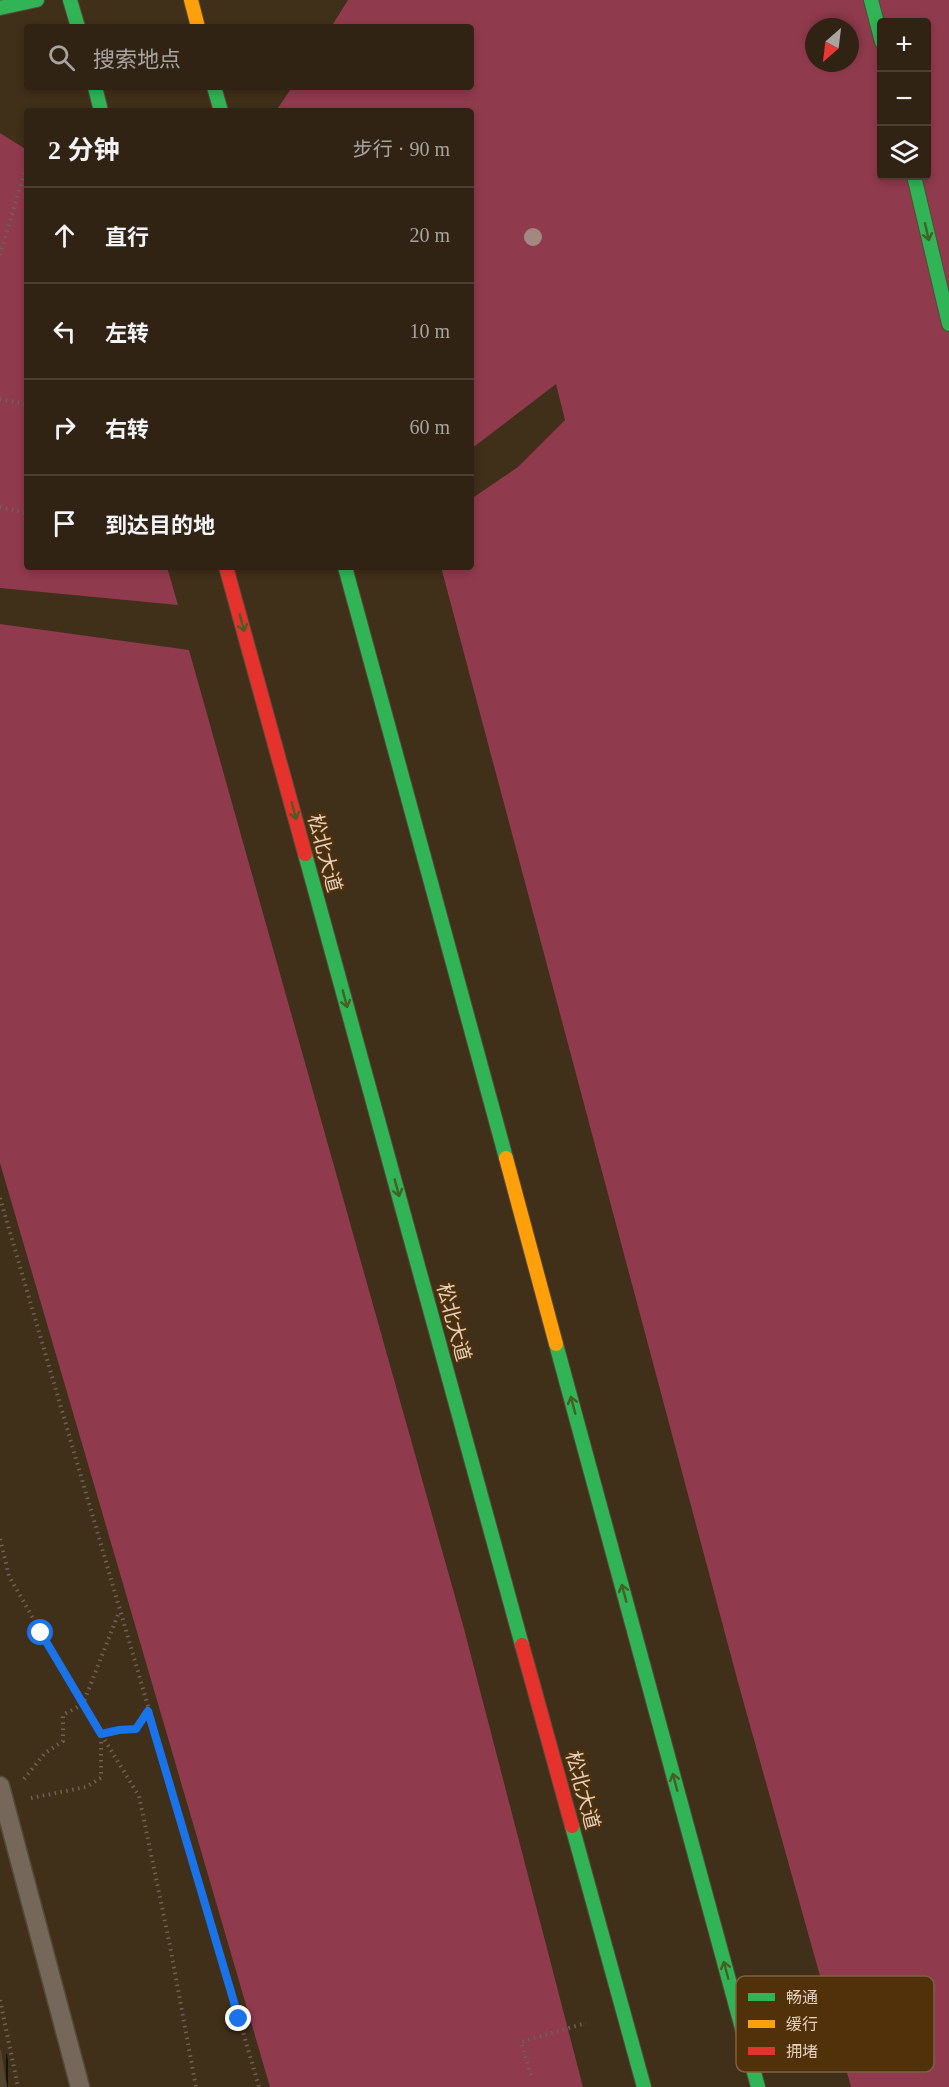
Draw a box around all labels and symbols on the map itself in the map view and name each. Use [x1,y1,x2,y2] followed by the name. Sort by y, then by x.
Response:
[805,18,859,72] north arrow
[922,223,934,242] one-way arrow
[237,614,248,633] one-way arrow
[288,802,300,821] one-way arrow
[304,812,346,894] street label: 松北大道
[340,990,351,1009] one-way arrow
[392,1178,403,1197] one-way arrow
[433,1281,475,1363] street label: 松北大道
[567,1396,578,1415] one-way arrow
[618,1584,629,1603] one-way arrow
[27,1619,53,1645] route start
[562,1749,604,1831] street label: 松北大道
[669,1772,681,1791] one-way arrow
[720,1961,732,1980] one-way arrow
[736,1976,934,2072] legend
[786,1989,818,2006] text: 畅通
[225,2005,251,2031] route end
[786,2016,818,2033] text: 缓行
[786,2043,818,2060] text: 拥堵

